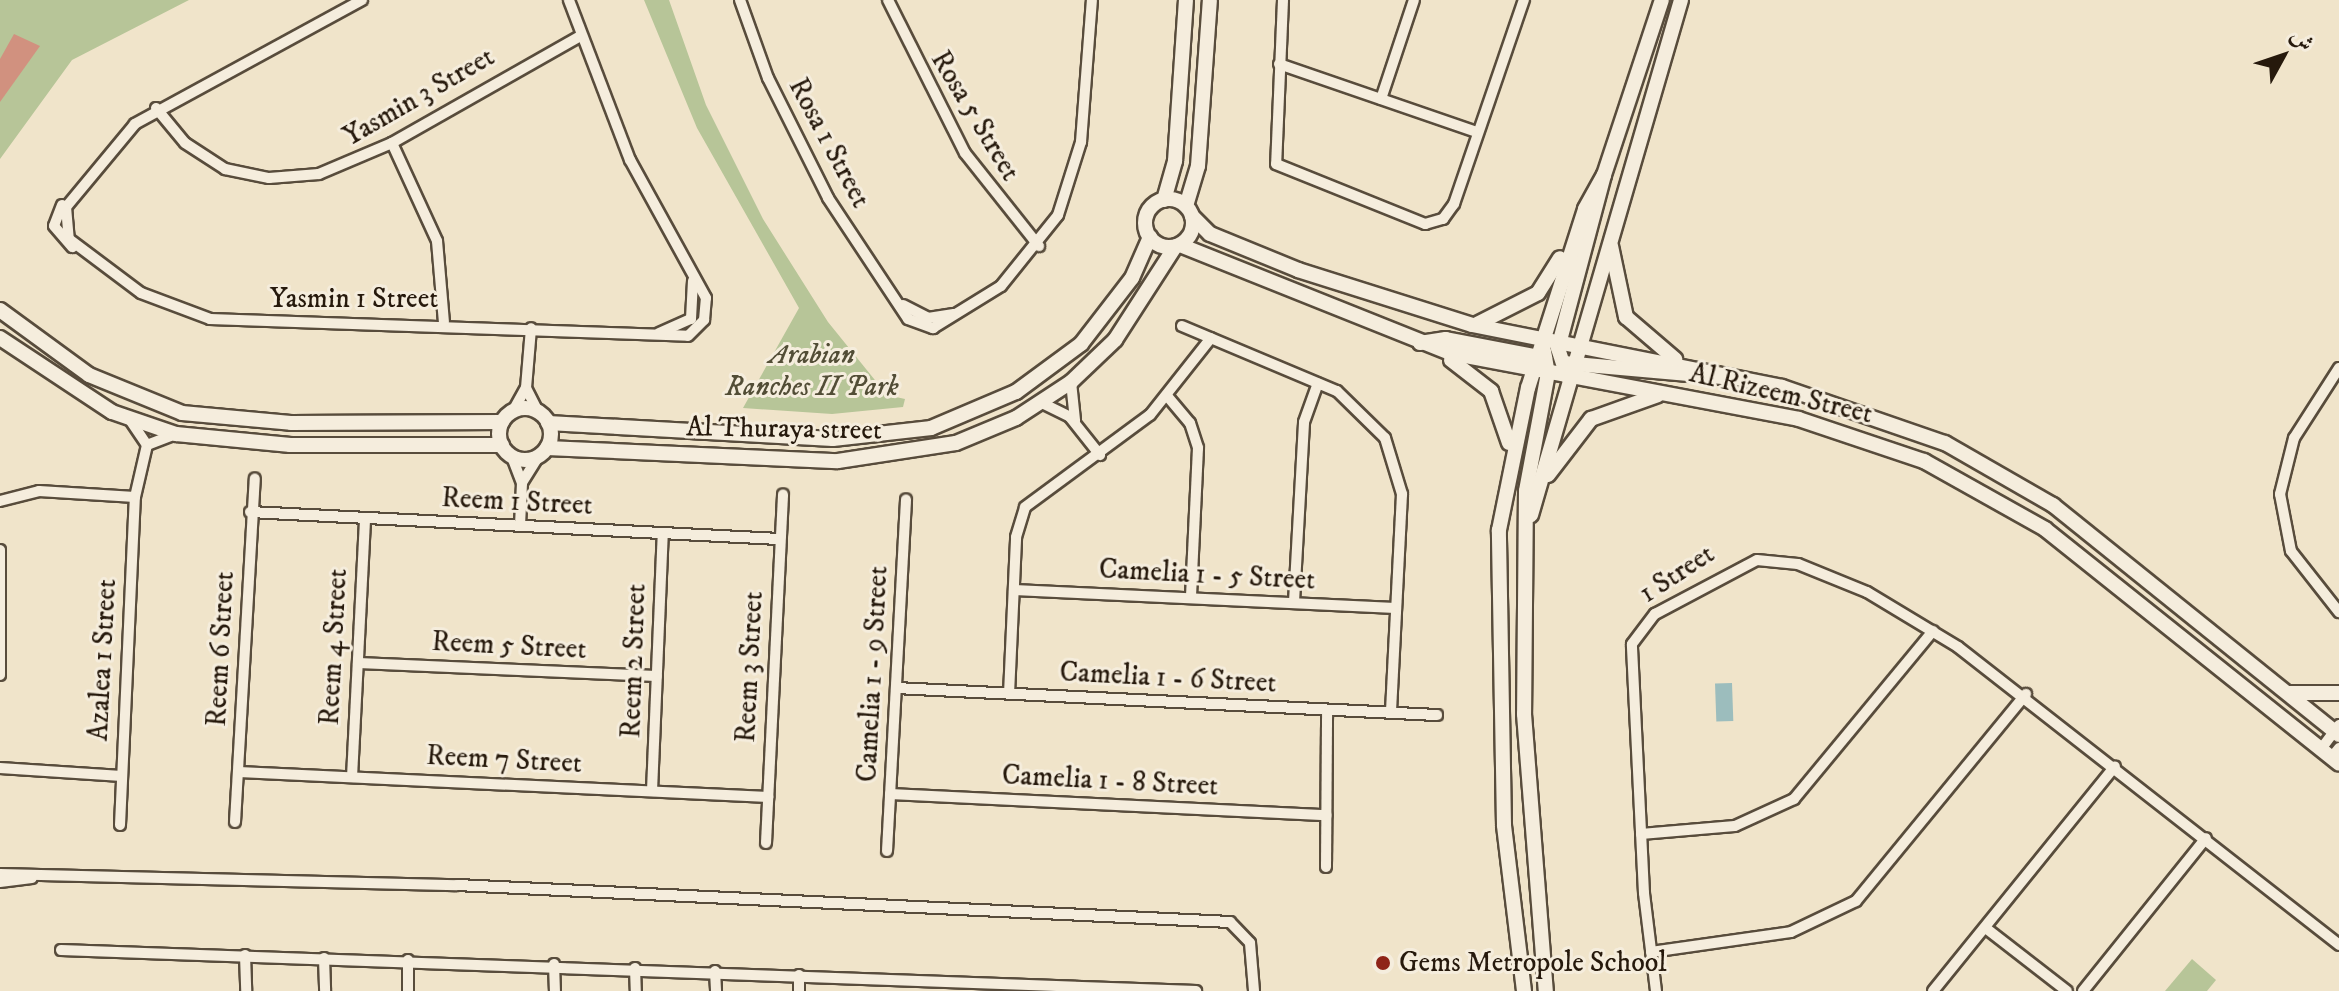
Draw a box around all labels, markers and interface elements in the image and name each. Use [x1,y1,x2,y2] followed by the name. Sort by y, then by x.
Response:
[2243,16,2323,96] north arrow
[2284,23,2319,57] text: ش
[338,40,500,154] street label: Yasmin 3 Street
[923,45,1027,187] street label: Rosa 5 Street
[781,72,877,214] street label: Rosa 1 Street
[270,282,438,316] street label: Yasmin 1 Street
[725,338,899,404] park label: Arabian Ranches II Park
[1686,357,1876,431] street label: Al Rizeem Street
[686,410,882,448] street label: Al Thuraya street
[441,481,593,523] street label: Reem 1 Street
[1633,537,1721,611] street label: 1 Street
[1098,553,1316,597] street label: Camelia 1 - 5 Street
[851,565,895,783] street label: Camelia 1 - 9 Street
[313,568,355,726] street label: Reem 4 Street
[200,570,242,728] street label: Reem 6 Street
[82,578,124,742] street label: Azalea 1 Street
[615,583,653,739] street label: Reem 2 Street
[729,591,771,743] street label: Reem 3 Street
[431,625,587,667] street label: Reem 5 Street
[1059,656,1277,700] street label: Camelia 1 - 6 Street
[425,739,583,781] street label: Reem 7 Street
[1001,759,1219,803] street label: Camelia 1 - 8 Street
[1399,946,1667,980] place label: Gems Metropole School
[1374,954,1392,972] marker: Gems Metropole School

